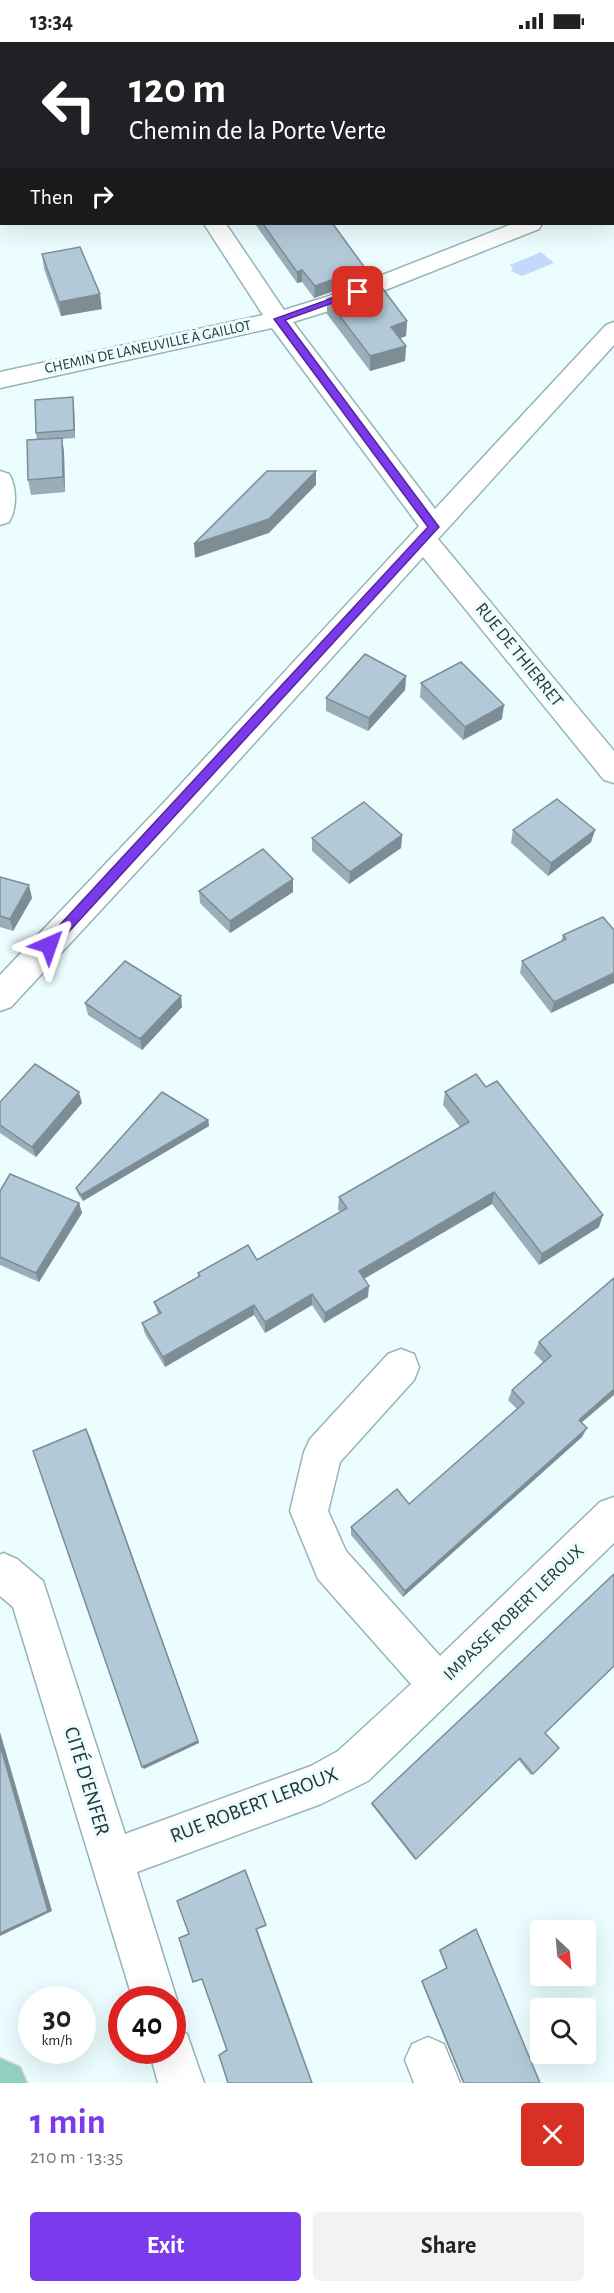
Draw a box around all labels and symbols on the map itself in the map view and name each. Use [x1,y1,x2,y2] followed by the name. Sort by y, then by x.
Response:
[332,266,383,317] pin
[43,316,253,376] street label: CHEMIN DE LANEUVILLE À GAILLOT
[472,600,566,711] street label: RUE DE THIERRET
[17,913,81,977] position arrow
[441,1542,588,1684] street label: IMPASSE ROBERT LEROUX
[61,1724,115,1838] street label: CITÉ D'ENFER
[167,1763,341,1847] street label: RUE ROBERT LEROUX
[530,1920,596,1986] north arrow
[108,1986,186,2064] speed limit sign: 40

